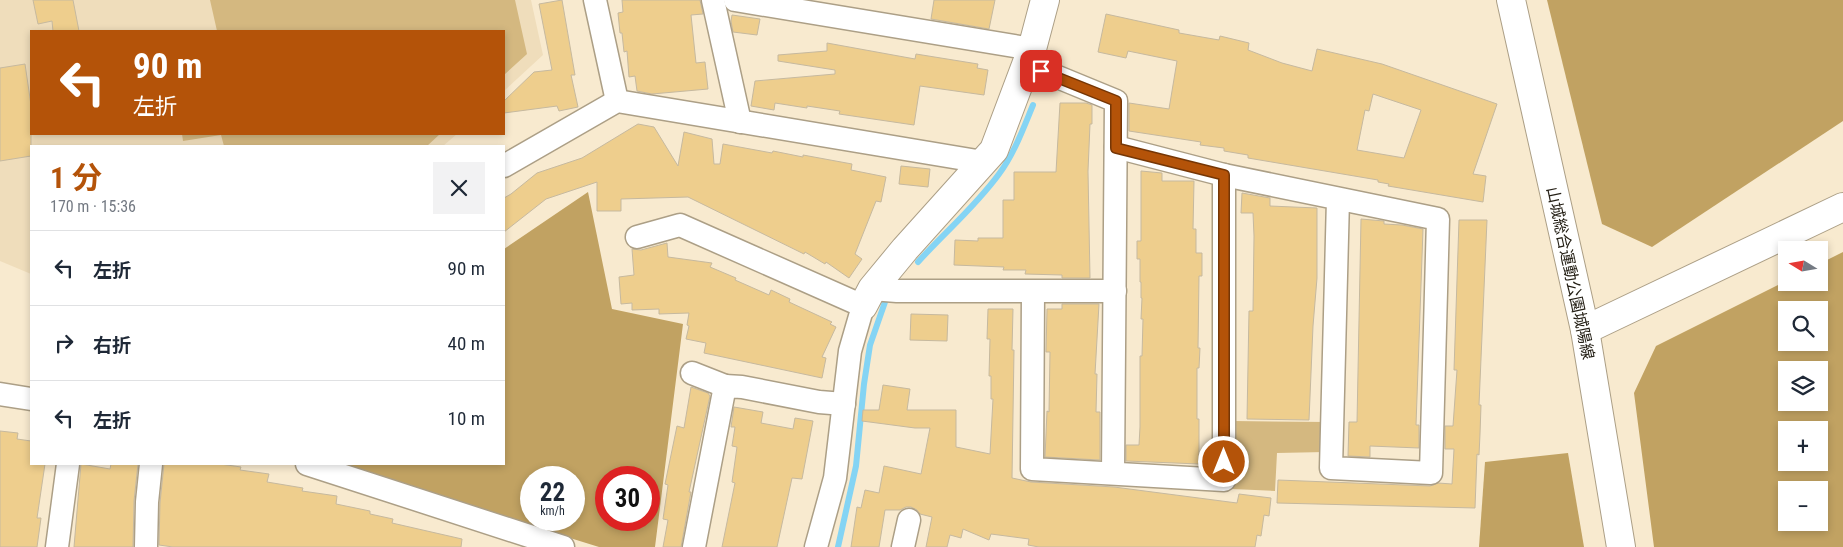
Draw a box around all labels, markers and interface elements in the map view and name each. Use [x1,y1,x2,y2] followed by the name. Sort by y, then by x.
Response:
[133,46,202,87] text: 90 m
[50,50,115,115] icon: left
[1020,50,1062,92] pin
[1027,57,1055,85] icon: arrive
[133,94,177,119] text: 左折
[50,160,102,195] text: 1 分
[433,162,485,214] button: close
[1543,185,1598,361] street label: 山城総合運動公園城陽線
[50,197,136,216] text: 170 m · 15:36
[1778,241,1828,291] north arrow
[1778,241,1828,531] map controls
[50,254,78,282] icon: left
[448,257,485,280] text: 90 m
[93,259,131,282] text: 左折
[1778,301,1828,351] button: search
[50,329,78,357] icon: right
[448,332,485,355] text: 40 m
[93,334,131,357] text: 右折
[1778,361,1828,411] button: layers
[50,404,78,432] icon: left
[448,407,485,430] text: 10 m
[93,409,131,432] text: 左折
[1778,421,1828,471] button: +
[1197,435,1249,487] position arrow
[595,466,660,531] speed limit sign: 30
[540,478,565,507] text: 22
[1778,481,1828,531] button: −
[540,504,565,518] text: km/h

